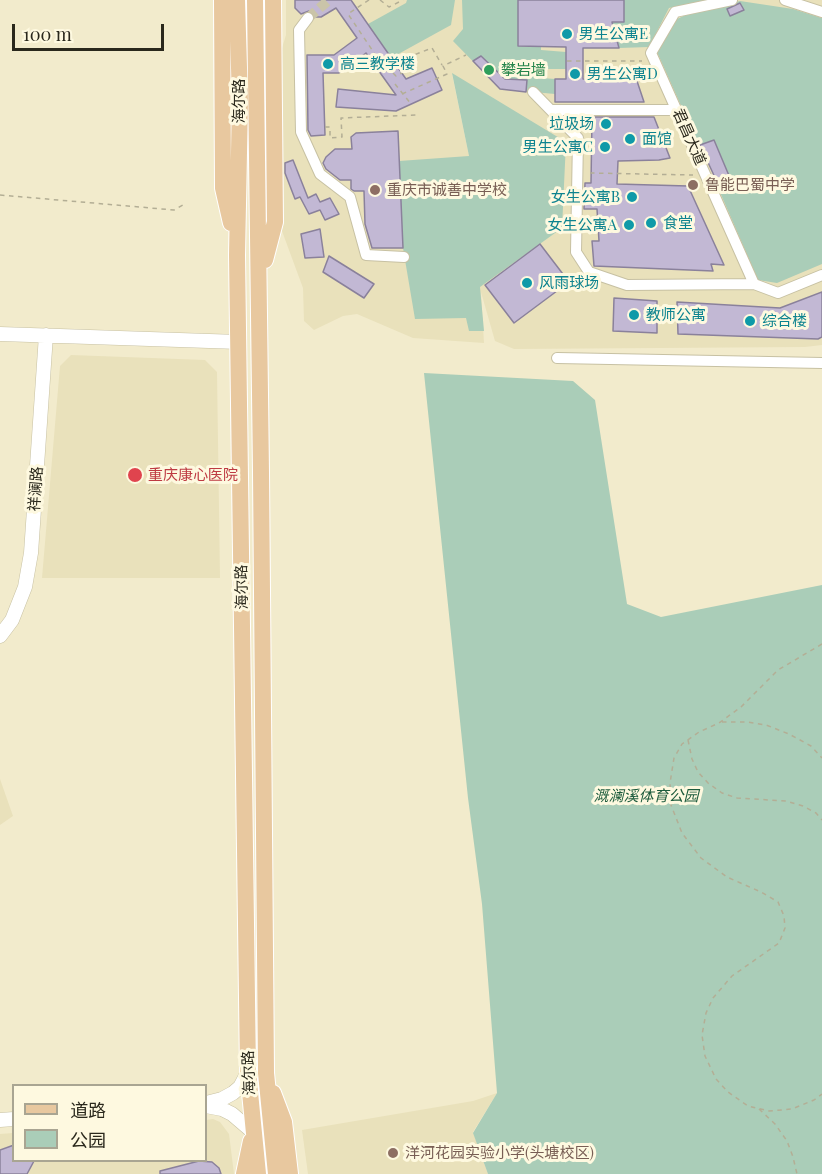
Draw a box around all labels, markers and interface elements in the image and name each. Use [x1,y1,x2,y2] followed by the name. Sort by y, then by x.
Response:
[15,12,166,50] scale bar
[23,22,72,46] text: 100 m
[579,25,648,43] place label: 男生公寓E
[560,27,574,41] marker: 男生公寓E
[340,55,415,73] place label: 高三教学楼
[321,57,335,71] marker: 高三教学楼
[501,61,546,79] place label: 攀岩墙
[482,63,496,77] marker: 攀岩墙
[587,65,658,83] place label: 男生公寓D
[568,67,582,81] marker: 男生公寓D
[230,79,248,123] street label: 海尔路
[669,106,709,168] street label: 君昌大道
[549,115,594,133] place label: 垃圾场
[599,117,613,131] marker: 垃圾场
[642,130,672,148] place label: 面馆
[623,132,637,146] marker: 面馆
[523,138,593,156] place label: 男生公寓C
[598,140,612,154] marker: 男生公寓C
[705,176,795,194] place label: 鲁能巴蜀中学
[686,178,700,192] marker: 鲁能巴蜀中学
[387,181,507,199] place label: 重庆市诚善中学校
[368,183,382,197] marker: 重庆市诚善中学校
[551,188,620,206] place label: 女生公寓B
[625,190,639,204] marker: 女生公寓B
[663,214,693,232] place label: 食堂
[548,216,617,234] place label: 女生公寓A
[644,216,658,230] marker: 食堂
[622,218,636,232] marker: 女生公寓A
[539,274,599,292] place label: 风雨球场
[520,276,534,290] marker: 风雨球场
[646,306,706,324] place label: 教师公寓
[627,308,641,322] marker: 教师公寓
[762,312,807,330] place label: 综合楼
[743,314,757,328] marker: 综合楼
[25,466,47,512] street label: 祥澜路
[126,466,144,484] marker: 重庆康心医院
[148,466,238,484] place label: 重庆康心医院
[233,564,251,610] street label: 海尔路
[594,787,698,805] park label: 溉澜溪体育公园
[239,1050,259,1096] street label: 海尔路
[12,1084,207,1162] legend
[70,1098,106,1122] text: 道路
[70,1128,106,1152] text: 公园
[405,1144,594,1162] place label: 洋河花园实验小学(头塘校区)
[386,1146,400,1160] marker: 洋河花园实验小学(头塘校区)

